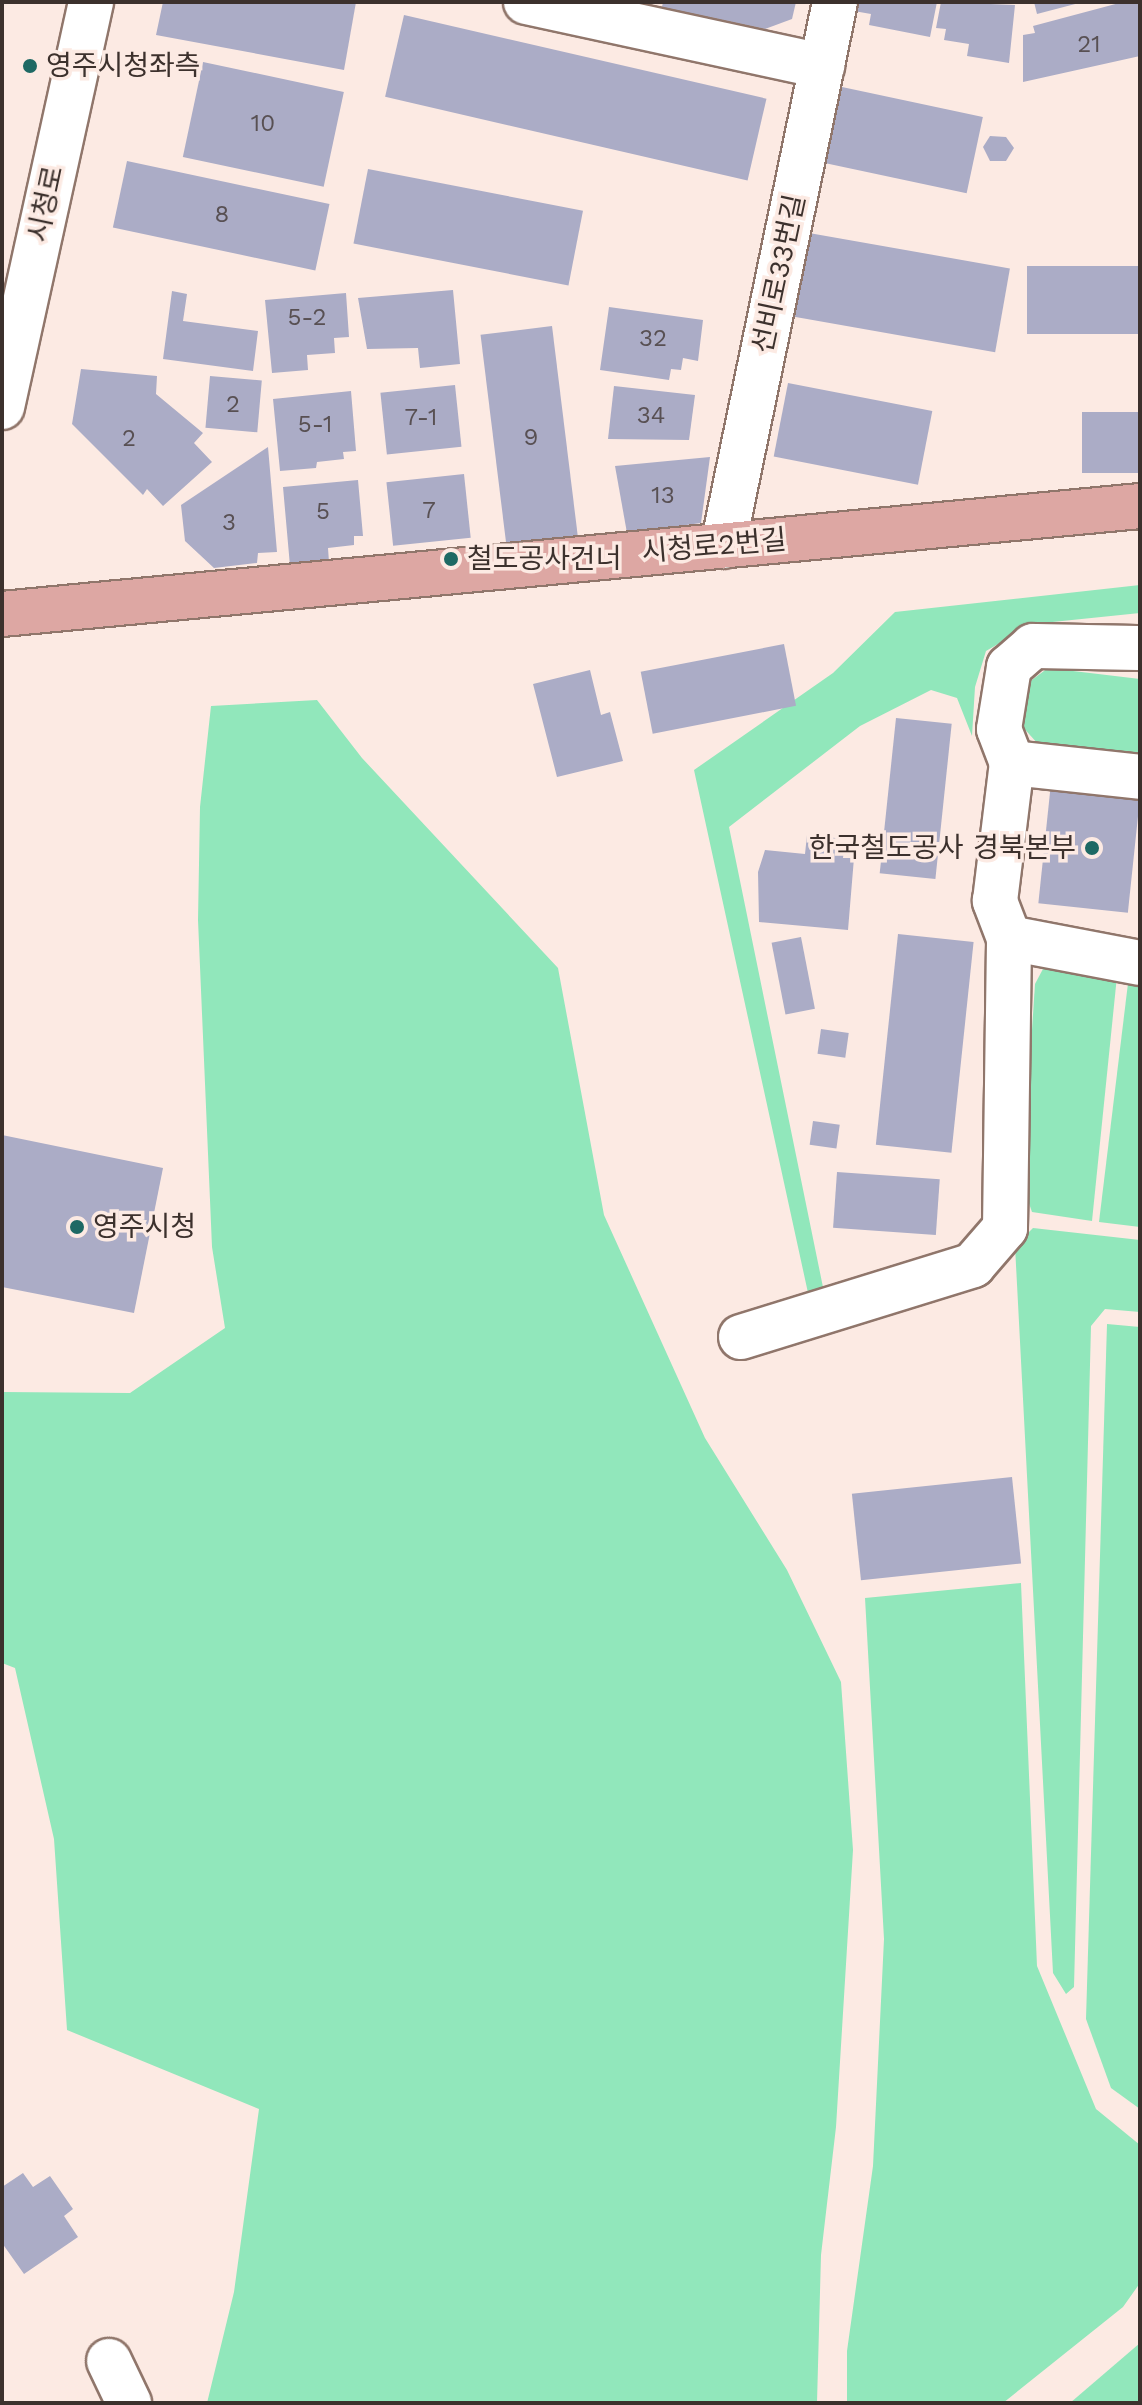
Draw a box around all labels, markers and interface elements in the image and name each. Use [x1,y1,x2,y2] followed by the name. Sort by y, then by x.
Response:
[1077,31,1101,59] house number: 21
[46,49,201,83] place label: 영주시청좌측
[21,57,39,75] marker: 영주시청좌측
[251,110,275,138] house number: 10
[22,163,70,245] street label: 시청로
[746,192,812,356] street label: 선비로33번길
[215,201,229,229] house number: 8
[287,304,327,332] house number: 5-2
[639,325,667,353] house number: 32
[226,391,240,419] house number: 2
[637,402,665,430] house number: 34
[405,404,437,432] house number: 7-1
[298,411,332,439] house number: 5-1
[524,424,538,452] house number: 9
[122,425,136,453] house number: 2
[651,482,675,510] house number: 13
[422,497,436,525] house number: 7
[316,498,330,526] house number: 5
[222,509,236,537] house number: 3
[640,523,788,569] street label: 시청로2번길
[467,542,622,576] place label: 철도공사건너
[442,550,460,568] marker: 철도공사건너
[809,831,1076,865] place label: 한국철도공사 경북본부
[1083,839,1101,857] marker: 한국철도공사 경북본부
[93,1210,196,1244] place label: 영주시청
[68,1218,86,1236] marker: 영주시청

